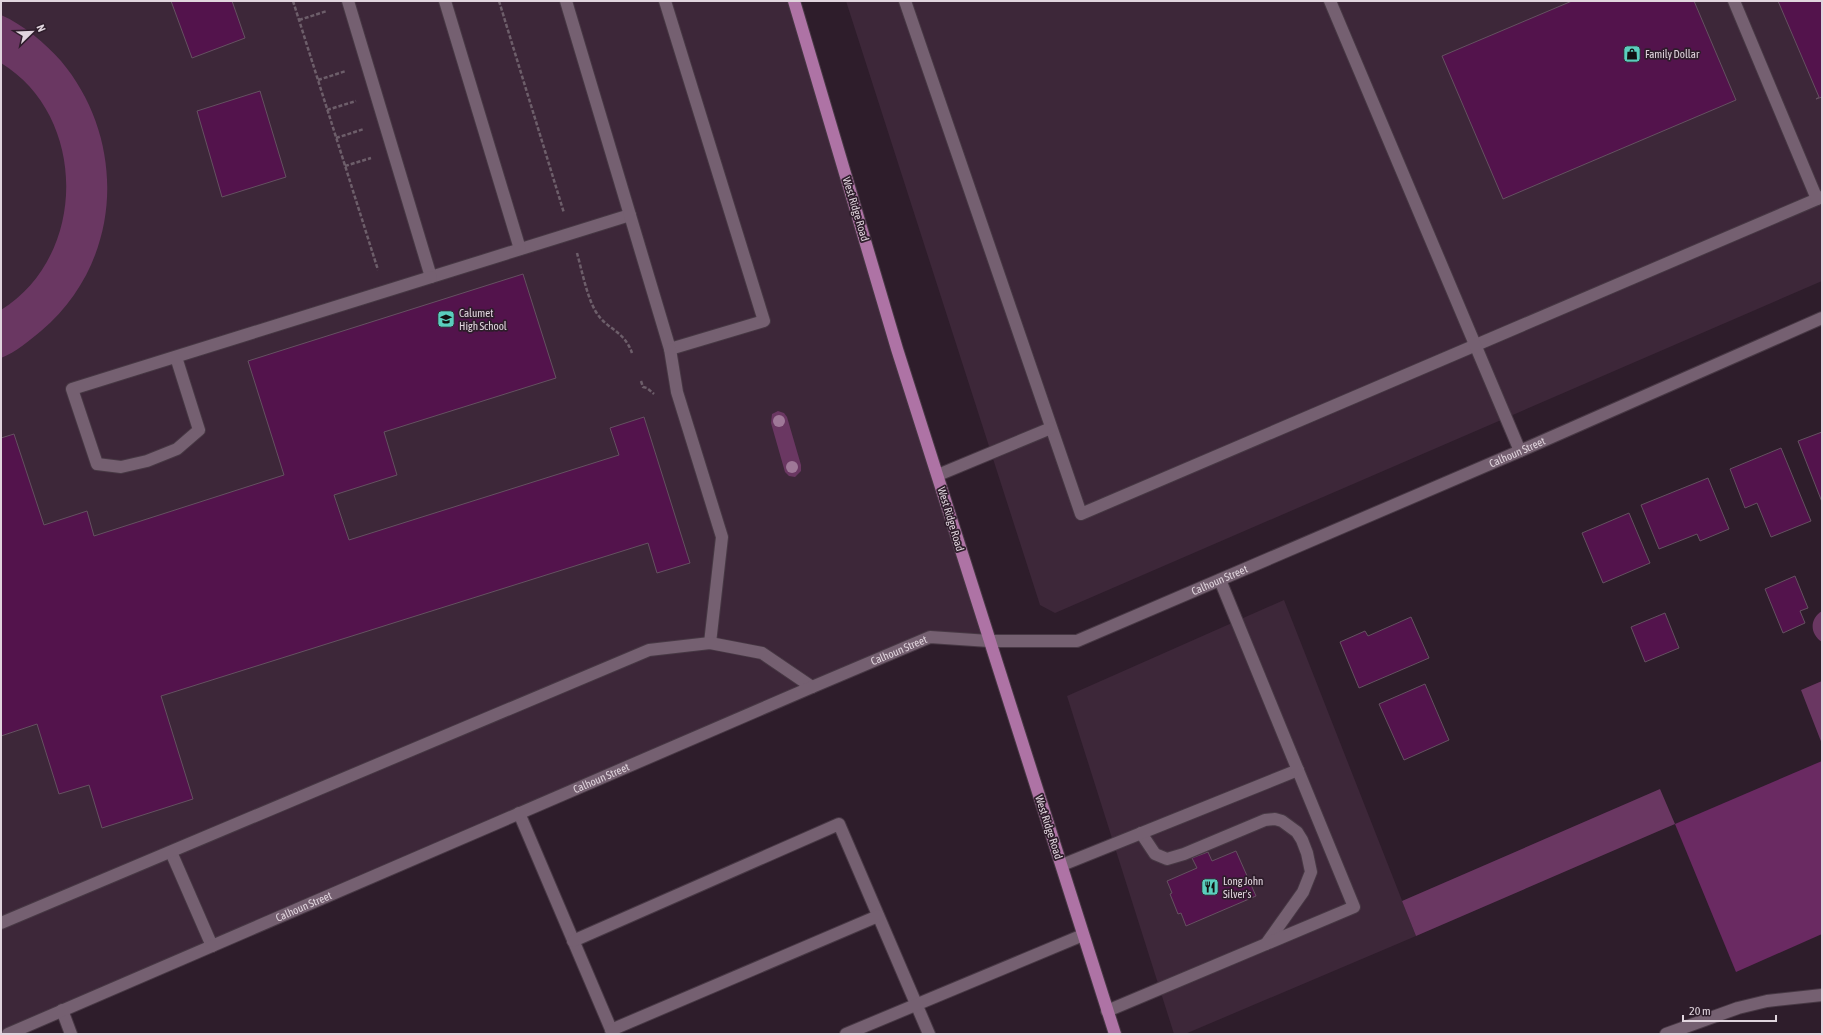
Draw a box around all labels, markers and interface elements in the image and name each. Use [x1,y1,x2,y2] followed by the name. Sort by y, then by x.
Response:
[12,12,52,52] north arrow
[34,23,48,33] text: N
[1622,44,1642,64] shop icon: Family Dollar
[1645,48,1700,60] place label: Family Dollar
[841,175,871,243] street label: West Ridge Road
[459,307,507,332] place label: Calumet High School
[436,309,456,329] school or university icon: Calumet High School
[1487,435,1547,469] street label: Calhoun Street
[936,485,966,553] street label: West Ridge Road
[1190,563,1249,597] street label: Calhoun Street
[869,633,929,667] street label: Calhoun Street
[571,761,631,795] street label: Calhoun Street
[1033,794,1065,860] street label: West Ridge Road
[1223,875,1263,900] place label: Long John Silver's
[1200,877,1220,897] restaurant icon: Long John Silver's
[274,889,334,924] street label: Calhoun Street
[1683,997,1776,1023] scale bar
[1689,1004,1711,1018] text: 20 m

